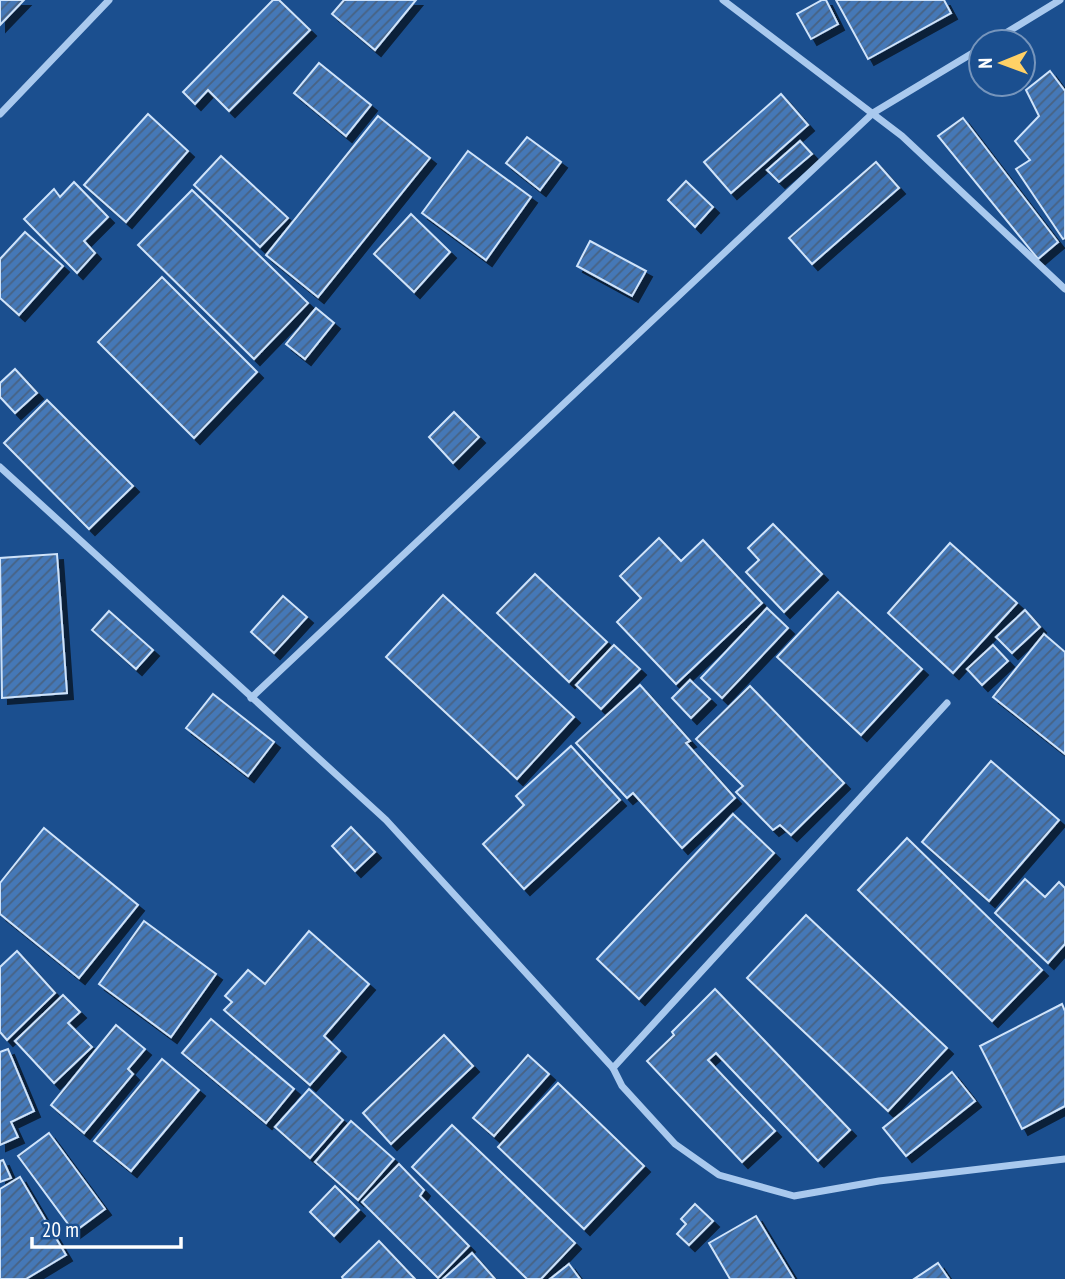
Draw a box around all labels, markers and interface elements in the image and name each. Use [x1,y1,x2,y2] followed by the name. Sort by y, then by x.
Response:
[967,28,1037,98] north arrow
[973,58,997,69] text: N
[32,1206,180,1250] scale bar
[42,1216,79,1243] text: 20 m

